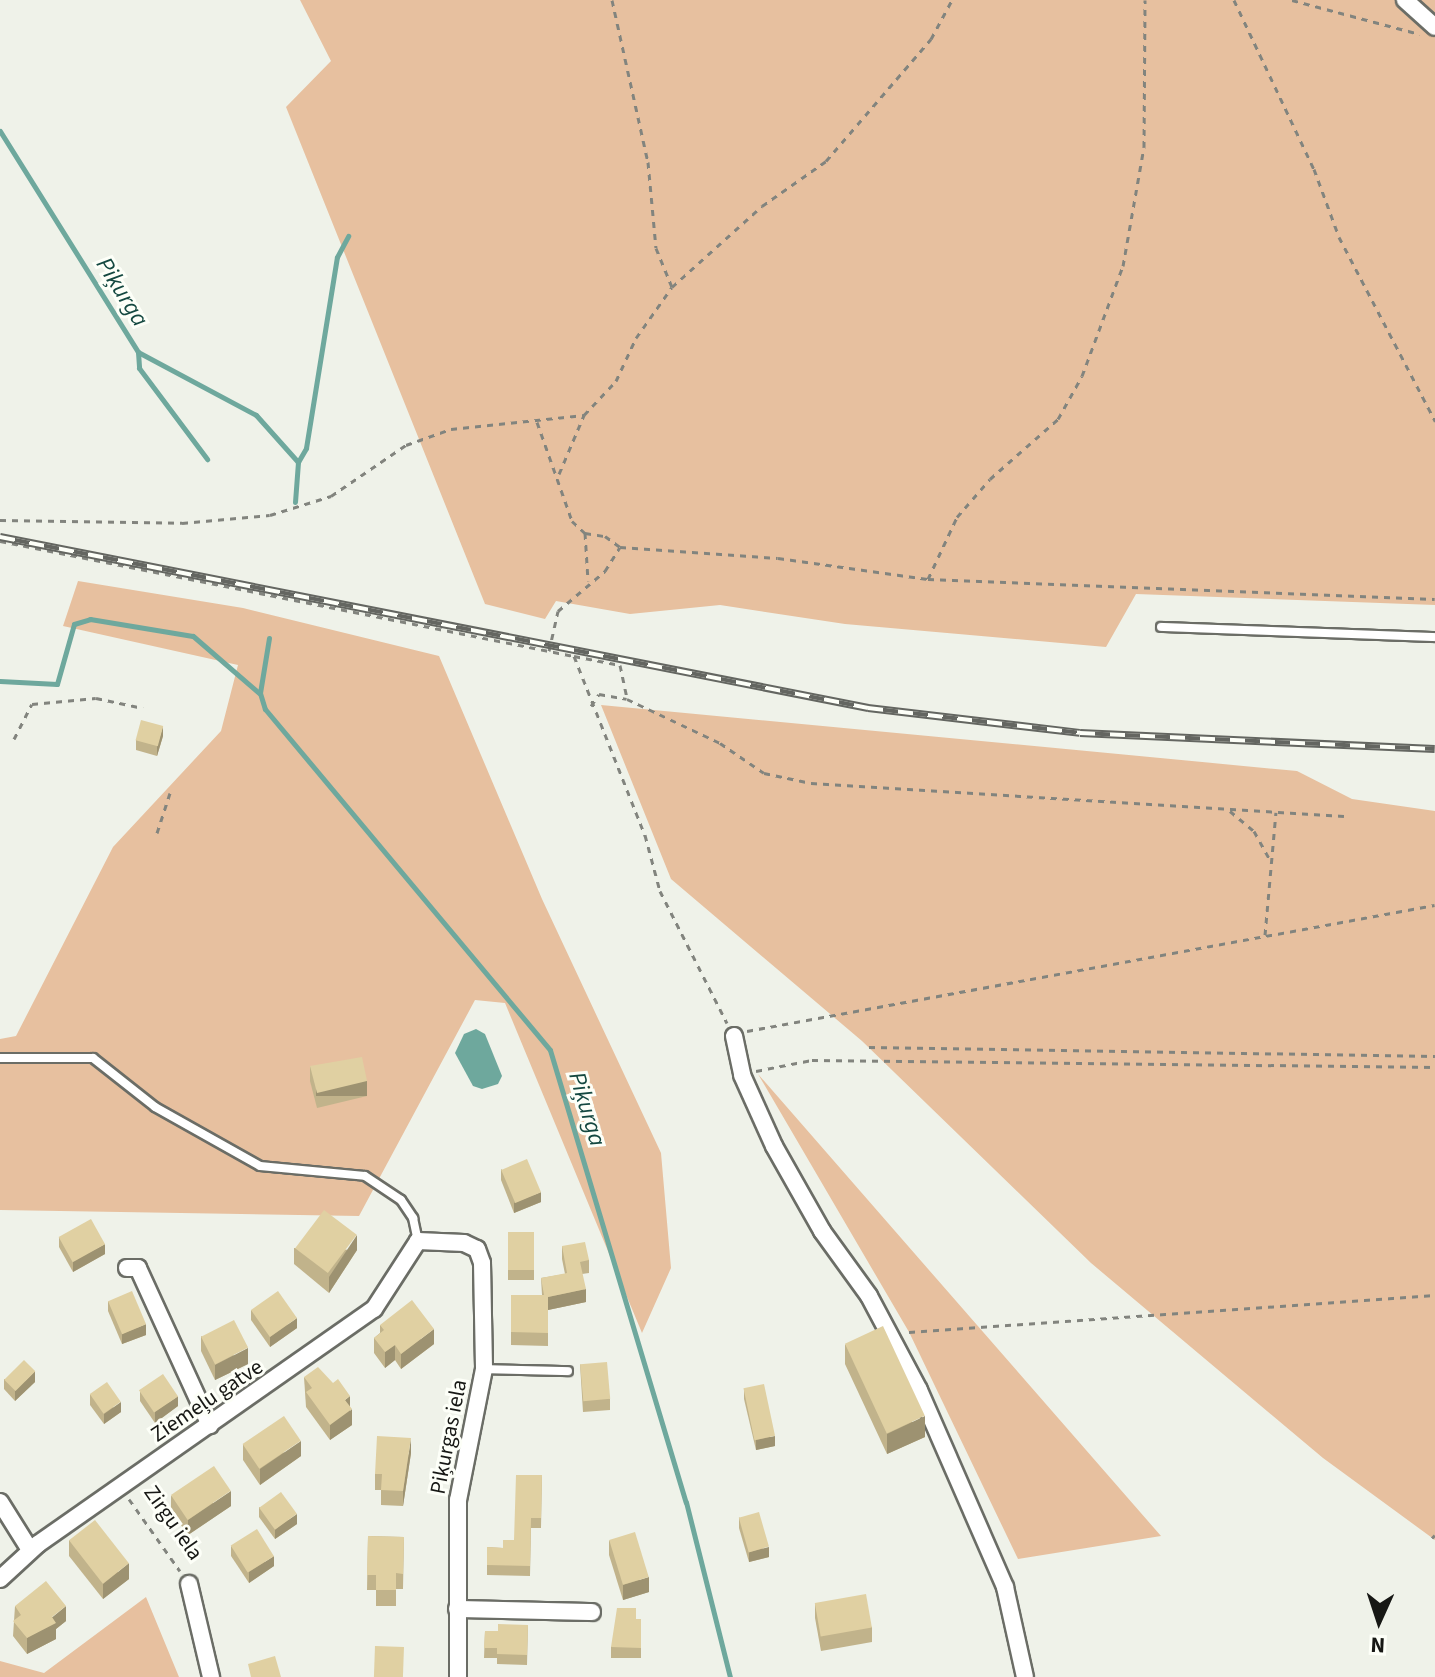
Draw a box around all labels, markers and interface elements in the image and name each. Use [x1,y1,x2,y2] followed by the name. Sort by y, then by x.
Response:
[90,252,154,332] water label: Piķurga
[562,1068,612,1150] water label: Piķurga
[146,1354,268,1448] street label: Ziemeļu gatve
[425,1377,473,1497] street label: Piķurgas iela
[138,1481,208,1565] street label: Zirgu iela
[1339,1581,1419,1661] north arrow
[1370,1629,1386,1661] text: N

